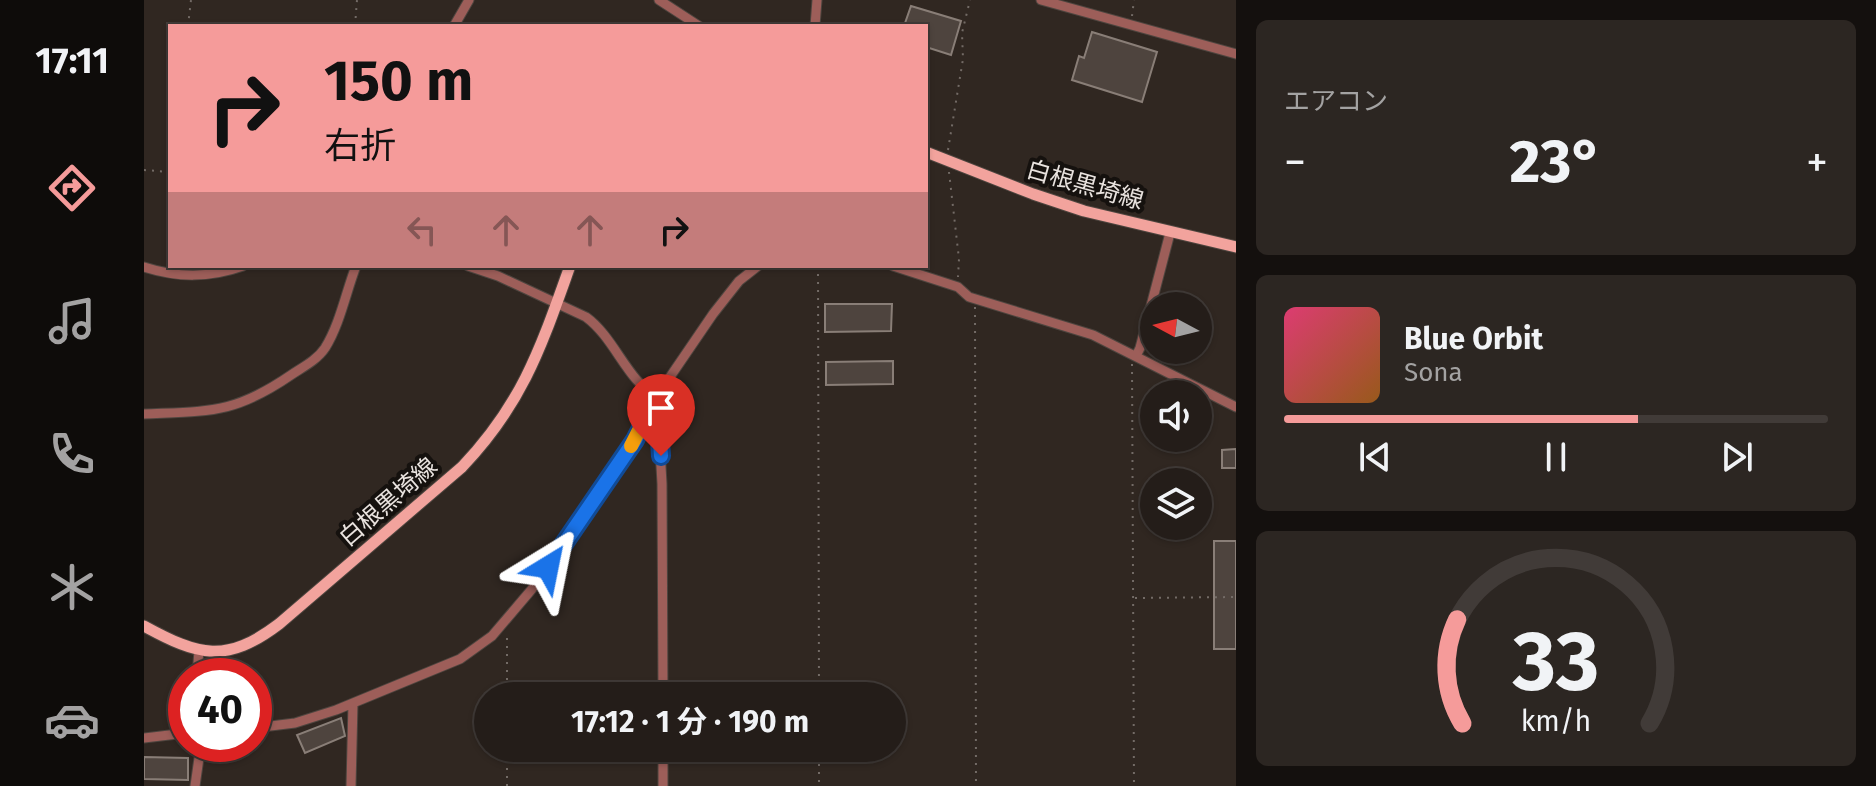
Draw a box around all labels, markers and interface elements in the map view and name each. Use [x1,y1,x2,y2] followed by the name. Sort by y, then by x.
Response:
[35,39,109,83] text: 17:11
[324,48,473,115] text: 150 m
[192,56,296,160] icon: right
[1284,86,1388,117] text: エアコン
[324,124,396,168] text: 右折
[1509,126,1603,198] text: 23°
[1284,136,1306,189] text: −
[1806,136,1828,189] text: +
[1023,155,1147,215] street label: 白根黒埼線
[44,160,100,216] icon: directions
[400,208,444,252] icon: left
[484,208,528,252] icon: ahead
[568,208,612,252] icon: ahead
[652,208,696,252] icon: right
[1140,292,1212,364] north arrow
[1140,292,1212,540] map controls
[44,293,100,349] icon: music
[1404,321,1543,357] text: Blue Orbit
[1404,357,1463,388] text: Sona
[627,374,695,456] pin
[1140,380,1212,452] button: sound
[639,386,683,430] icon: arrive
[44,426,100,482] icon: phone
[1353,435,1397,479] icon: previous
[1534,435,1578,479] icon: pause
[1715,435,1759,479] icon: next
[334,452,442,552] street label: 白根黒埼線
[1140,468,1212,540] button: layers
[506,525,590,609] position arrow
[44,559,100,615] icon: climate
[1512,612,1599,712] text: 33
[168,658,272,762] speed limit sign: 40
[44,692,100,748] icon: car
[571,704,809,740] text: 17:12 · 1 分 · 190 m
[1521,705,1591,740] text: km/h

